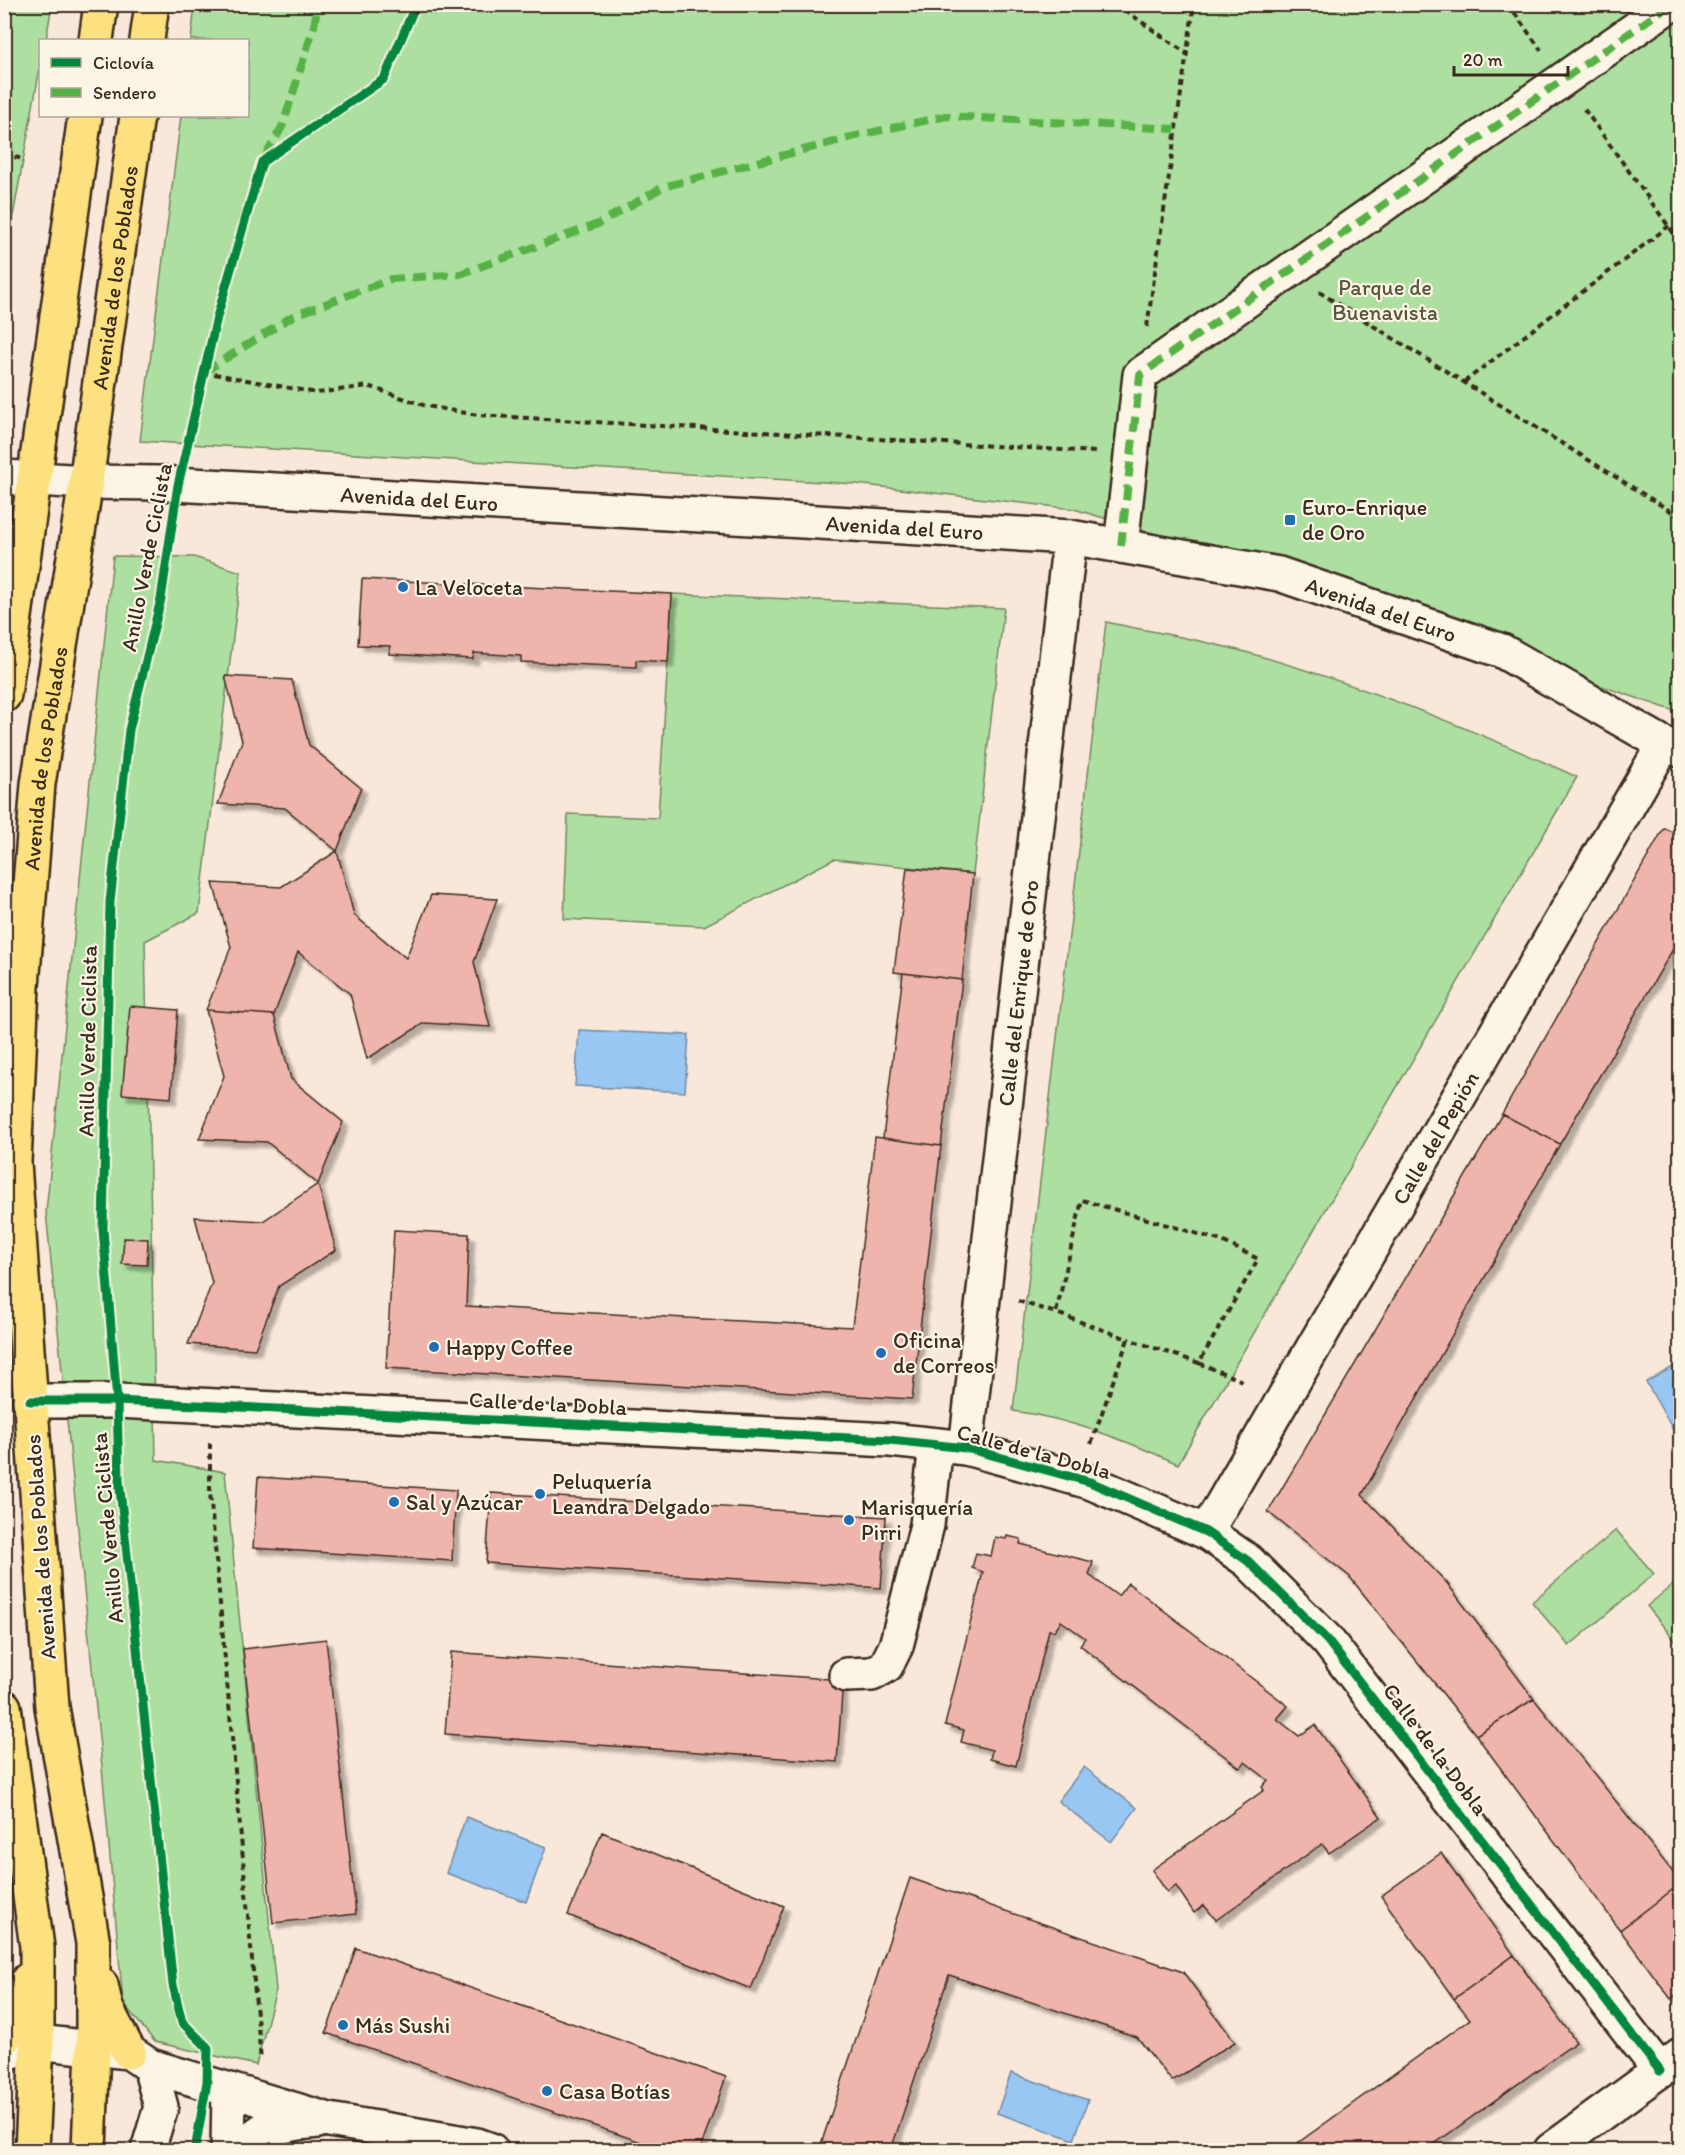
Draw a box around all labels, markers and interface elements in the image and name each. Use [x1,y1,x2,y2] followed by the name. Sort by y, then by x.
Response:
[39,39,249,117] legend
[1454,39,1568,77] scale bar
[1463,49,1503,71] text: 20 m
[93,52,155,74] text: Ciclovía
[93,82,156,104] text: Sendero
[86,164,144,391] street label: Avenida de los Poblados
[1332,274,1438,326] park label: Parque de Buenavista
[115,460,178,654] street label: Anillo Verde Ciclista
[340,481,499,517] street label: Avenida del Euro
[1302,494,1427,546] place label: Euro-Enrique de Oro
[825,510,984,546] street label: Avenida del Euro
[1283,513,1297,527] marker: Euro-Enrique de Oro
[1302,571,1460,648] street label: Avenida del Euro
[415,574,523,601] place label: La Veloceta
[396,580,410,594] marker: La Veloceta
[18,645,74,872] street label: Avenida de los Poblados
[992,878,1045,1108] street label: Calle del Enrique de Oro
[72,944,103,1137] street label: Anillo Verde Ciclista
[1386,1066,1485,1210] street label: Calle del Pepión
[893,1327,995,1379] place label: Oficina de Correos
[446,1334,573,1361] place label: Happy Coffee
[427,1340,441,1354] marker: Happy Coffee
[874,1346,888,1360] marker: Oficina de Correos
[468,1386,628,1421] street label: Calle de la Dobla
[954,1418,1114,1485] street label: Calle de la Dobla
[86,1431,129,1625] street label: Anillo Verde Ciclista
[19,1433,62,1660] street label: Avenida de los Poblados
[552,1468,710,1520] place label: Peluquería Leandra Delgado
[533,1487,547,1501] marker: Peluquería Leandra Delgado
[406,1489,524,1516] place label: Sal y Azúcar
[861,1494,973,1546] place label: Marisquería Pirri
[387,1495,401,1509] marker: Sal y Azúcar
[842,1513,856,1527] marker: Marisquería Pirri
[1377,1678,1494,1821] street label: Calle de la Dobla
[355,2012,450,2039] place label: Más Sushi
[336,2018,350,2032] marker: Más Sushi
[559,2078,670,2105] place label: Casa Botías
[540,2084,554,2098] marker: Casa Botías

